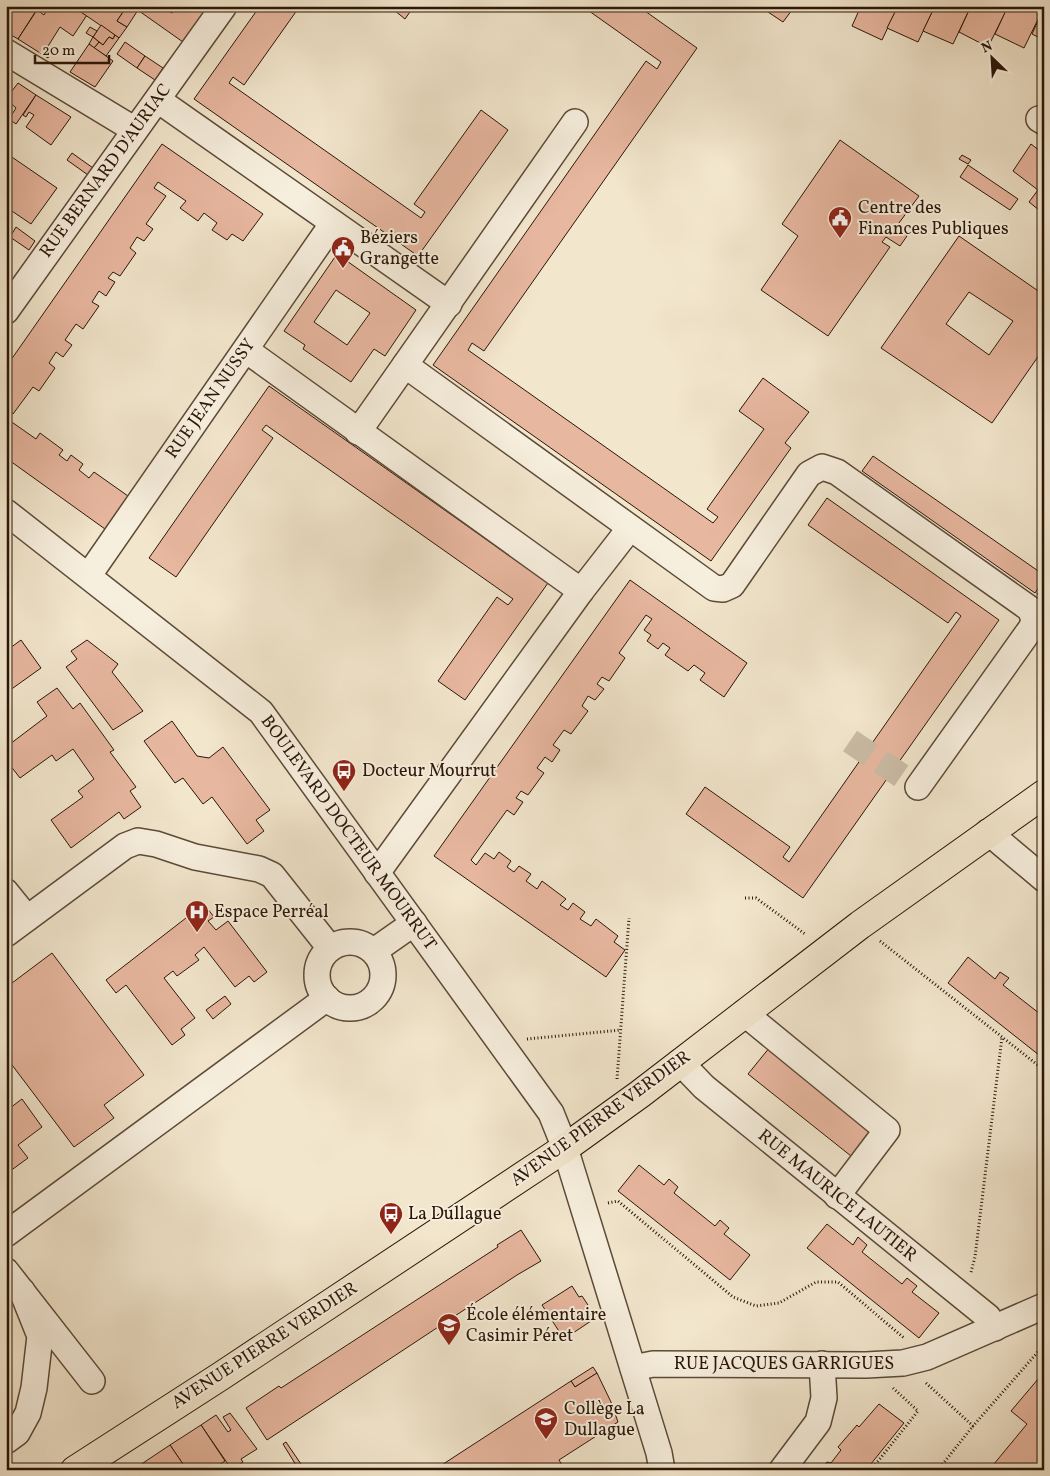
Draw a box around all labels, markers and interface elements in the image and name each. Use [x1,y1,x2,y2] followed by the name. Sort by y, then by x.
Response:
[35,32,109,64] scale bar
[968,32,1018,82] north arrow
[979,37,996,58] text: N
[42,41,75,62] text: 20 m
[34,79,178,263] street label: RUE BERNARD D'AURIAC
[858,196,1009,242] place label: Centre des Finances Publiques
[827,205,853,239] public building icon: Centre des Finances Publiques
[360,226,439,272] place label: Béziers Grangette
[330,235,356,269] public building icon: Béziers Grangette
[160,334,262,464] street label: RUE JEAN NUSSY
[254,710,442,956] street label: BOULEVARD DOCTEUR MOURRUT
[331,758,357,792] bus stop icon: Docteur Mourrut
[362,759,496,784] place label: Docteur Mourrut
[184,899,210,933] hospital icon: Espace Perréal
[214,900,329,925] place label: Espace Perréal
[506,1045,696,1193] street label: AVENUE PIERRE VERDIER
[752,1124,922,1268] street label: RUE MAURICE LAUTIER
[378,1201,404,1235] bus stop icon: La Dullague
[408,1202,502,1227] place label: La Dullague
[167,1276,363,1416] street label: AVENUE PIERRE VERDIER
[466,1303,606,1349] place label: École élémentaire Casimir Péret
[436,1312,462,1346] school or university icon: École élémentaire Casimir Péret
[674,1352,894,1377] street label: RUE JACQUES GARRIGUES
[564,1397,645,1443] place label: Collège La Dullague
[533,1406,559,1440] school or university icon: Collège La Dullague

